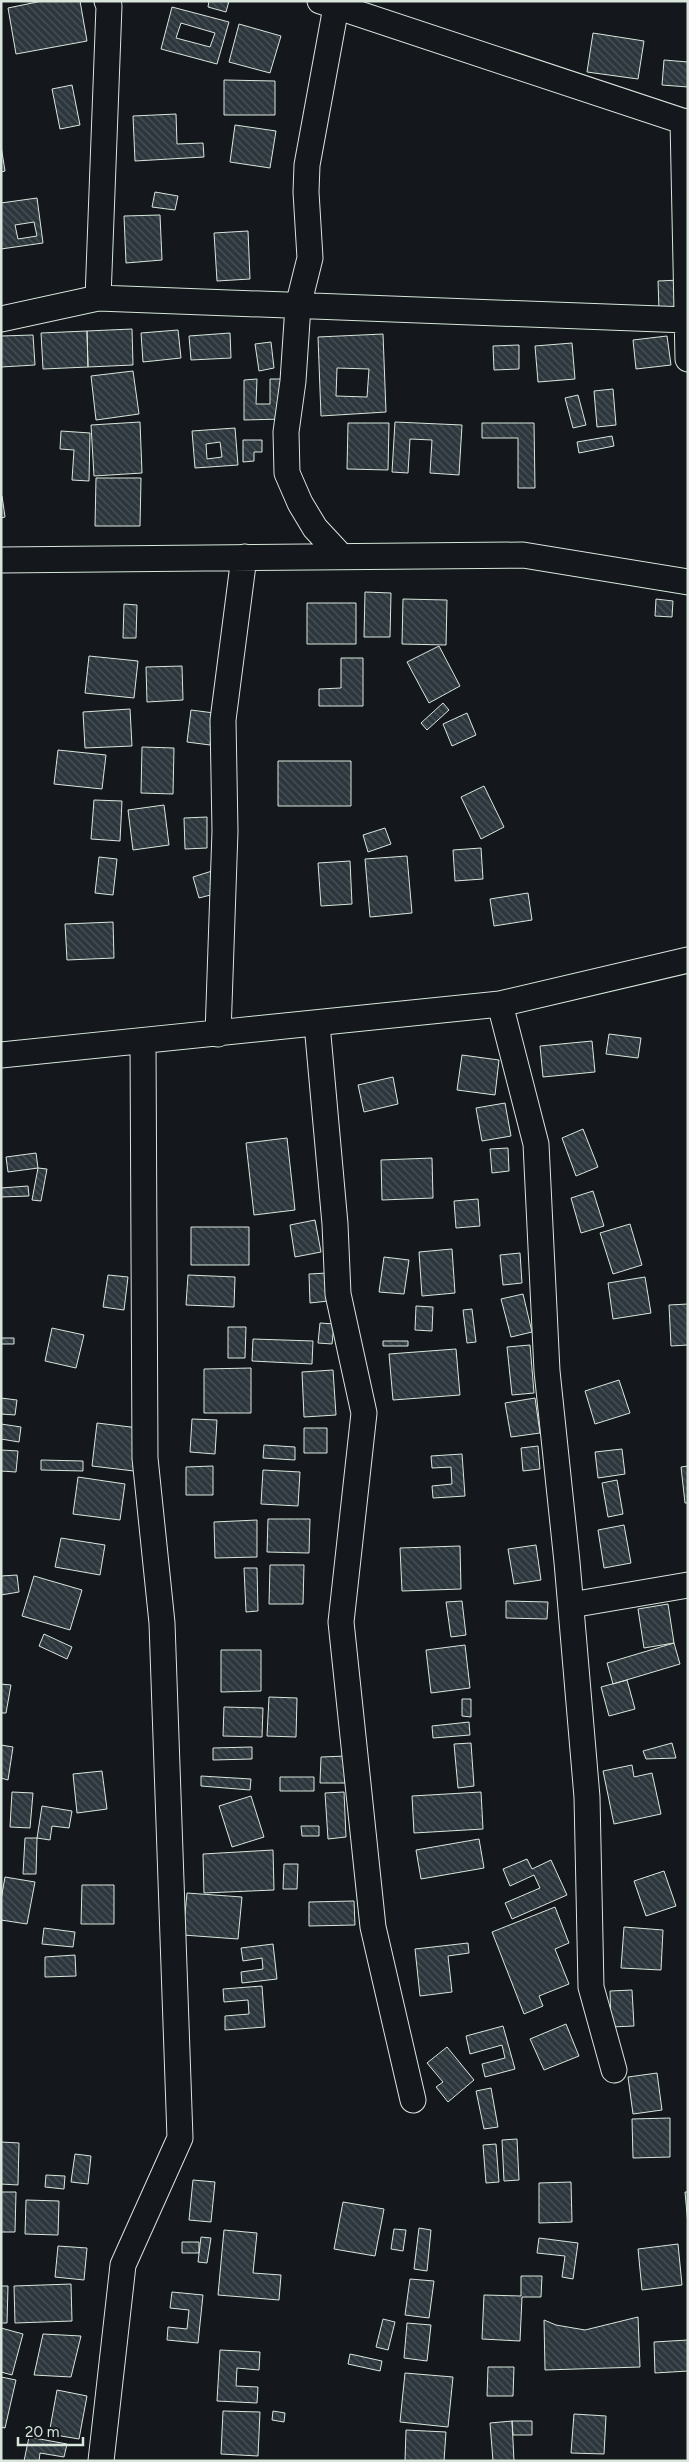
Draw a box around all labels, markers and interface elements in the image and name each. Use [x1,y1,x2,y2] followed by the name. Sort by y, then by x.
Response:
[18,2414,82,2446] scale bar
[25,2423,59,2441] text: 20 m

